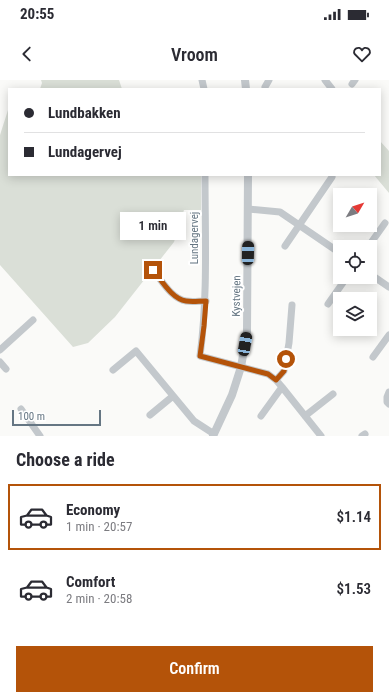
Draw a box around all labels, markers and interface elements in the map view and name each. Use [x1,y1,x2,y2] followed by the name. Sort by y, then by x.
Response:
[20,5,54,23] text: 20:55
[16,43,38,65] icon: back
[351,43,373,65] icon: heart
[171,44,218,65] text: Vroom
[48,104,121,122] text: Lundbakken
[48,143,122,161] text: Lundagervej
[333,188,377,232] north arrow
[333,188,377,336] map controls
[120,212,186,240] callout: 1 min
[188,212,201,264] street label: Lundagervej
[139,218,167,233] text: 1 min
[333,240,377,284] button: locate
[242,241,254,265] car
[144,261,162,279] route end
[230,275,243,317] street label: Kystvejen
[333,292,377,336] button: layers
[237,331,253,357] car
[277,350,295,368] route start
[12,408,101,427] scale bar
[18,410,45,423] text: 100 m
[16,449,115,470] text: Choose a ride
[18,499,54,535] icon: car
[66,501,120,519] text: Economy
[337,508,371,526] text: $1.14
[66,519,132,534] text: 1 min · 20:57
[18,571,54,607] icon: car
[66,573,115,591] text: Comfort
[337,580,371,598] text: $1.53
[66,591,132,606] text: 2 min · 20:58
[16,646,373,692] button: Confirm

